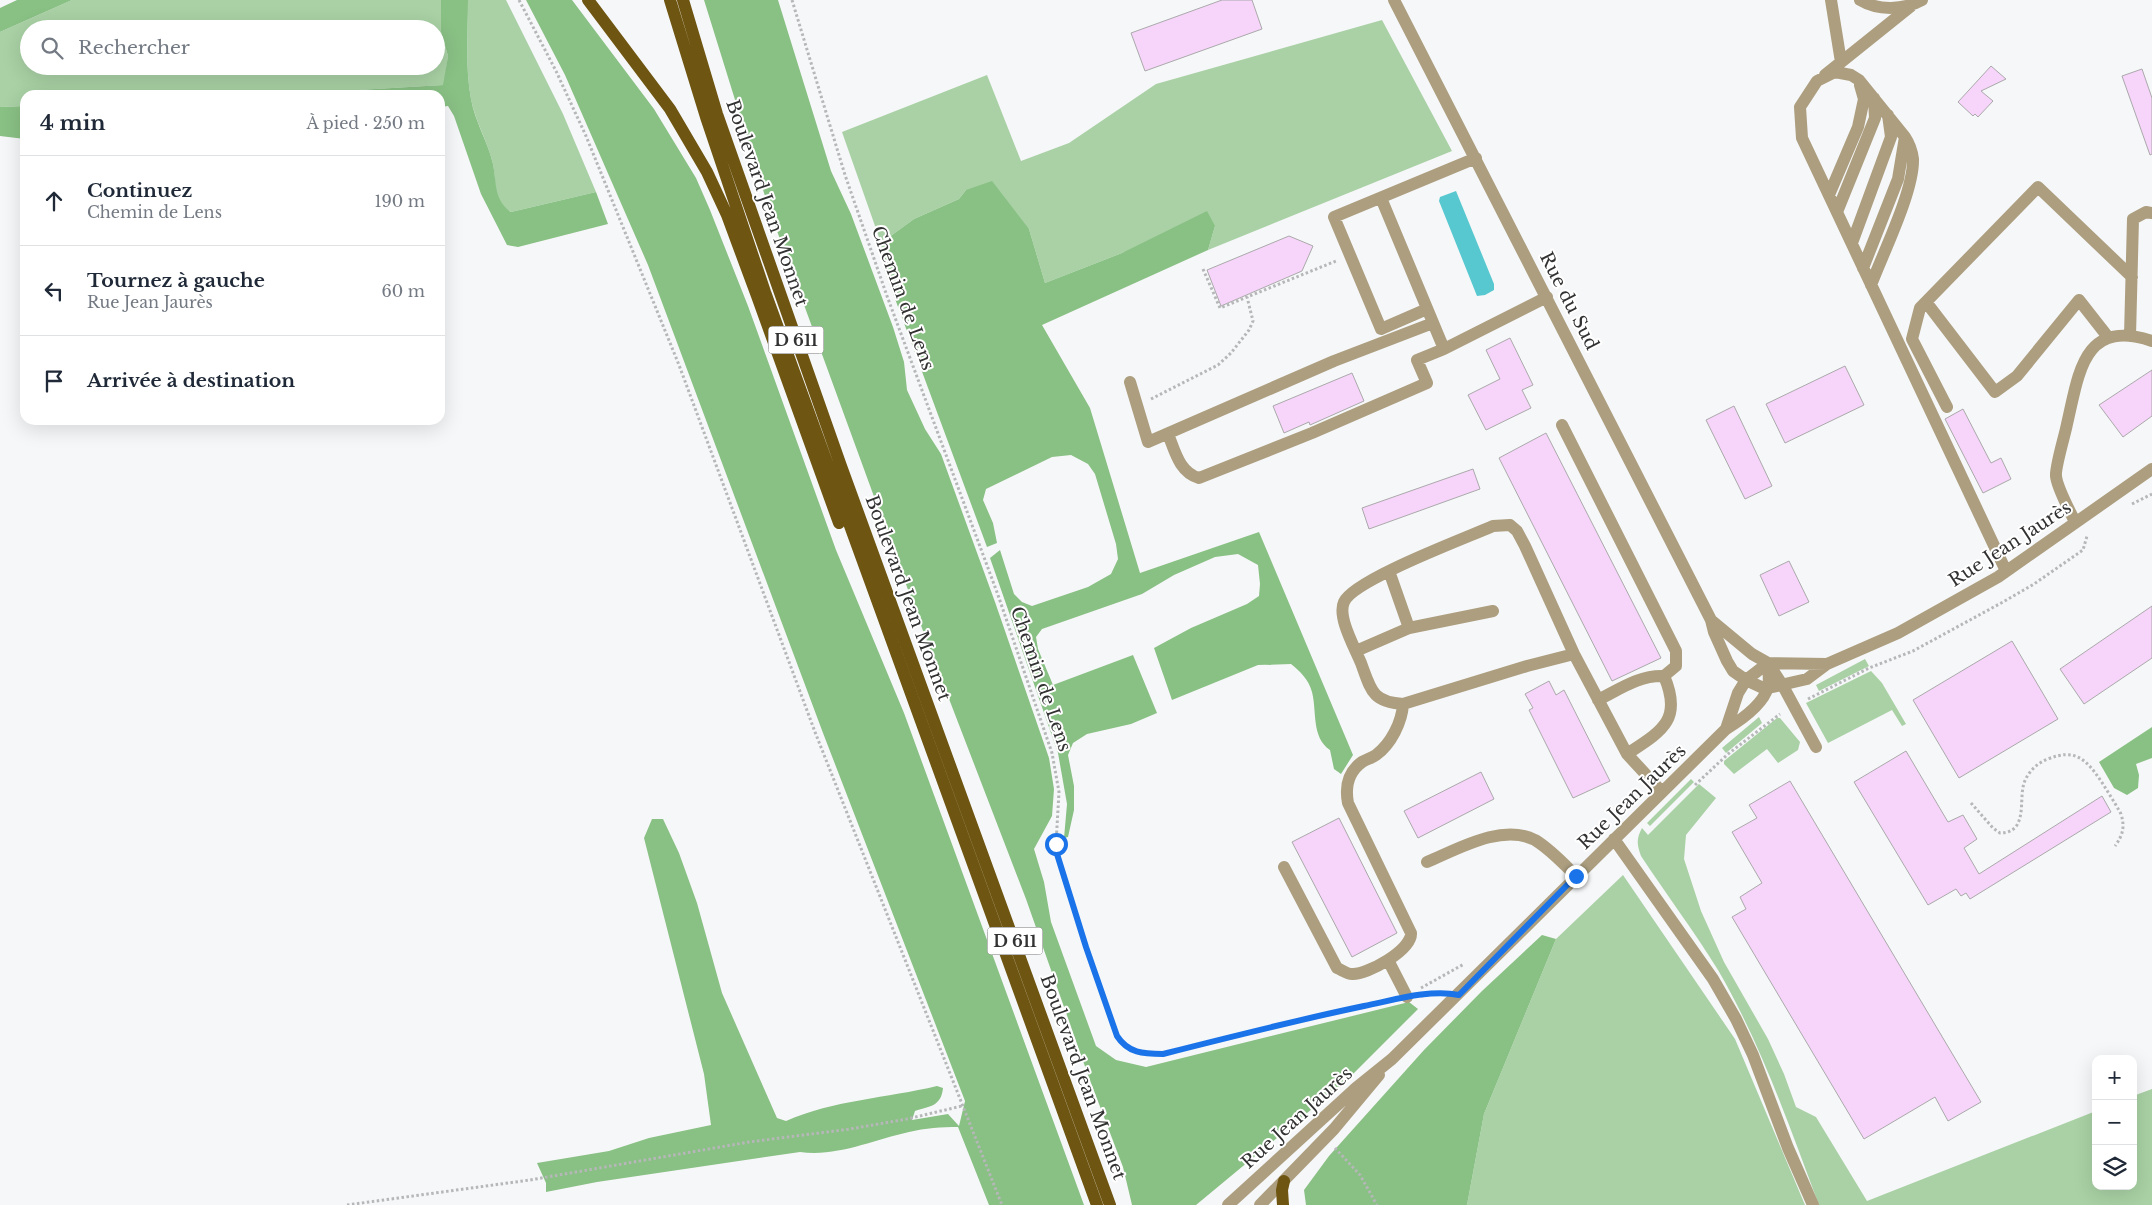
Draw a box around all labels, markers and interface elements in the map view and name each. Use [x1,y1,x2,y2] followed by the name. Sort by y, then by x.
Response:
[20,20,445,75] search box
[38,34,66,62] icon: search
[78,36,190,59] text: Rechercher
[721,97,813,310] street label: Boulevard Jean Monnet
[40,110,106,136] text: 4 min
[307,113,425,133] text: À pied · 250 m
[87,179,192,202] text: Continuez
[40,187,68,215] icon: ahead
[374,191,425,211] text: 190 m
[87,202,222,222] text: Chemin de Lens
[867,223,939,373] street label: Chemin de Lens
[1535,248,1603,354] street label: Rue du Sud
[87,269,265,292] text: Tournez à gauche
[40,277,68,305] icon: left
[382,281,425,301] text: 60 m
[87,292,213,312] text: Rue Jean Jaurès
[768,326,824,354] road number: D 611
[40,367,68,395] icon: arrive
[87,369,295,392] text: Arrivée à destination
[860,492,956,704] street label: Boulevard Jean Monnet
[1945,496,2075,592] street label: Rue Jean Jaurès
[1006,604,1076,754] street label: Chemin de Lens
[1573,740,1691,854] street label: Rue Jean Jaurès
[1045,833,1068,856] route start
[1565,865,1588,888] route end
[988,928,1042,954] road number: D 611
[1035,971,1131,1183] street label: Boulevard Jean Monnet
[2092,1055,2137,1190] map controls
[2092,1055,2137,1100] button: +
[1237,1062,1357,1174] street label: Rue Jean Jaurès
[2092,1100,2137,1145] button: −
[2092,1145,2137,1190] button: layers

